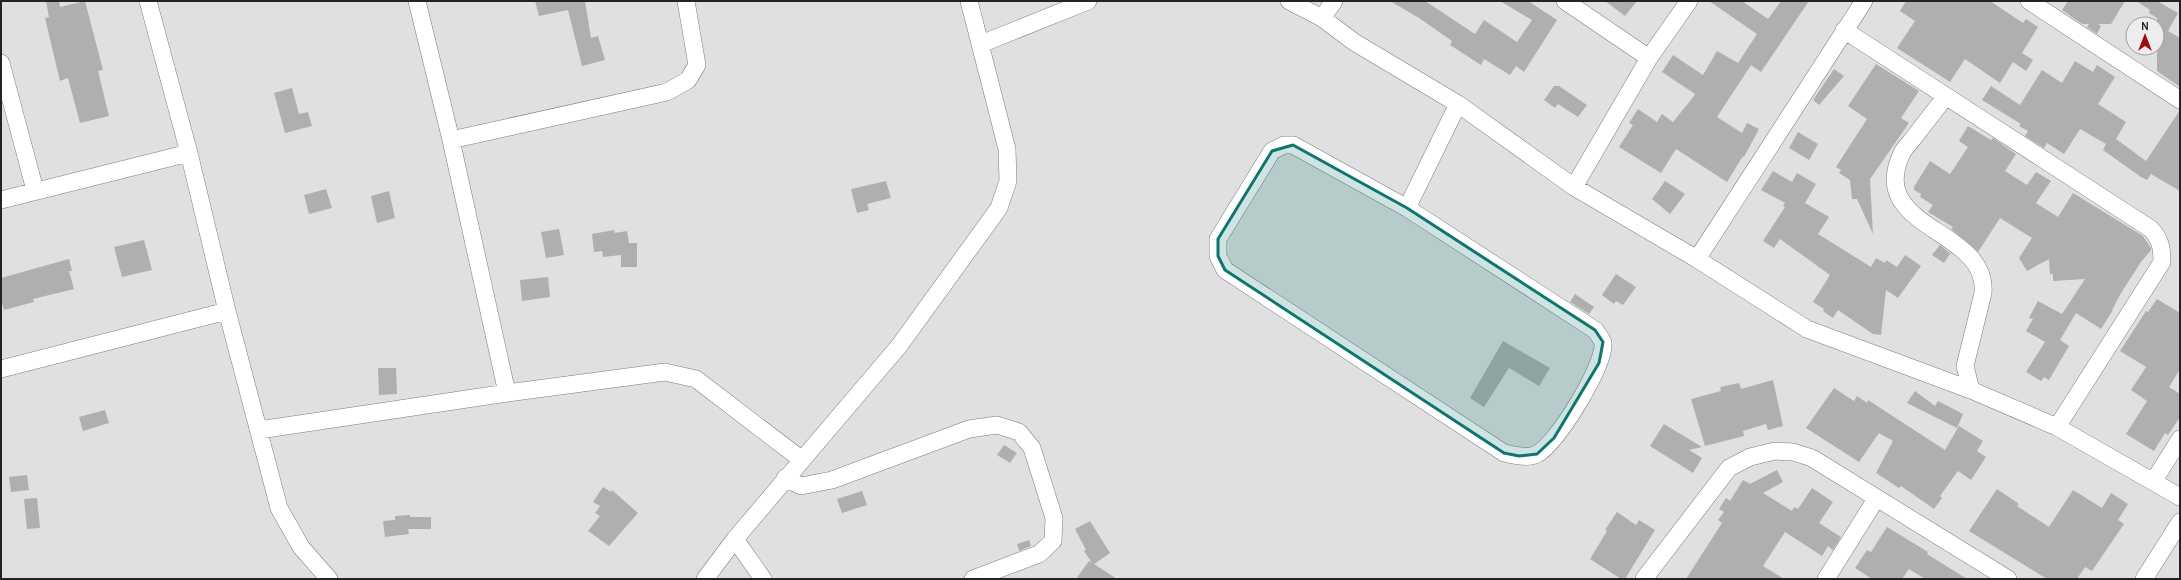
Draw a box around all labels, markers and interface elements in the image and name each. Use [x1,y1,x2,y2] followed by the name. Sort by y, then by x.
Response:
[2125,16,2165,56] north arrow
[2141,20,2149,33] text: N

